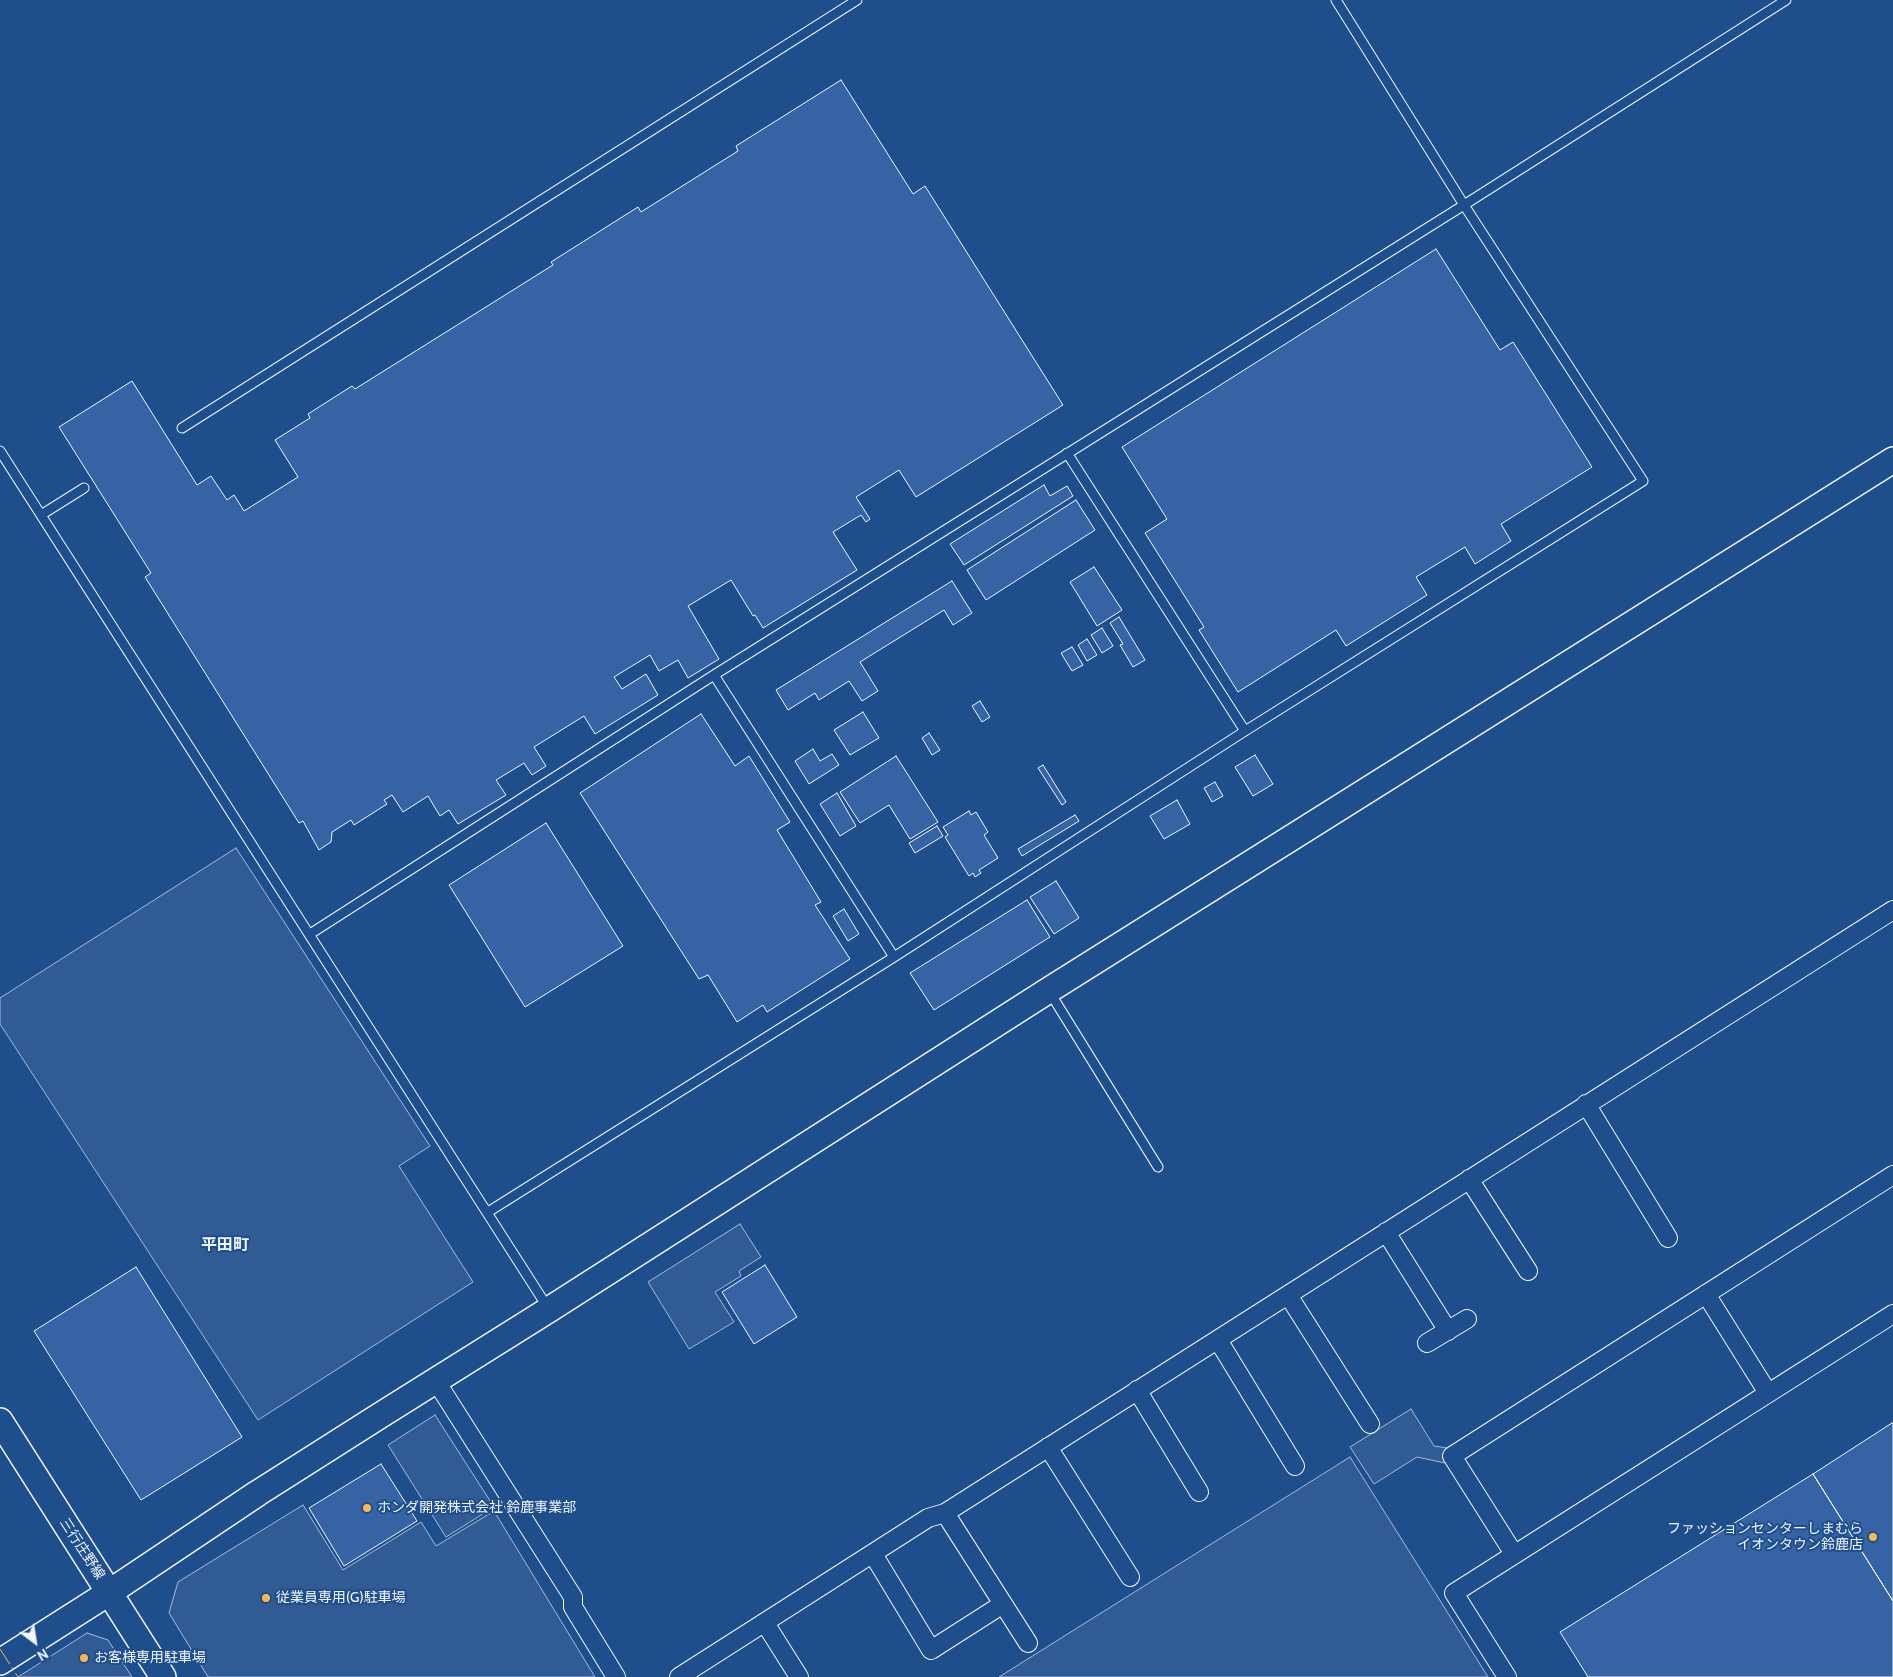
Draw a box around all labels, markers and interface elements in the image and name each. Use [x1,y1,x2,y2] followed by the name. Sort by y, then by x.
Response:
[201,1235,249,1255] district label: 平田町
[377,1500,576,1516] place label: ホンダ開発株式会社 鈴鹿事業部
[361,1502,373,1514] marker: ホンダ開発株式会社 鈴鹿事業部
[56,1515,108,1583] street label: 三行庄野線
[1667,1521,1863,1554] place label: ファッションセンターしまむら イオンタウン鈴鹿店
[1867,1531,1879,1543] marker: ファッションセンターしまむら イオンタウン鈴鹿店
[276,1590,406,1606] place label: 従業員専用(G)駐車場
[260,1592,272,1604] marker: 従業員専用(G)駐車場
[10,1617,60,1667] north arrow
[34,1645,52,1665] text: N
[94,1650,206,1666] place label: お客様専用駐車場
[78,1652,90,1664] marker: お客様専用駐車場

